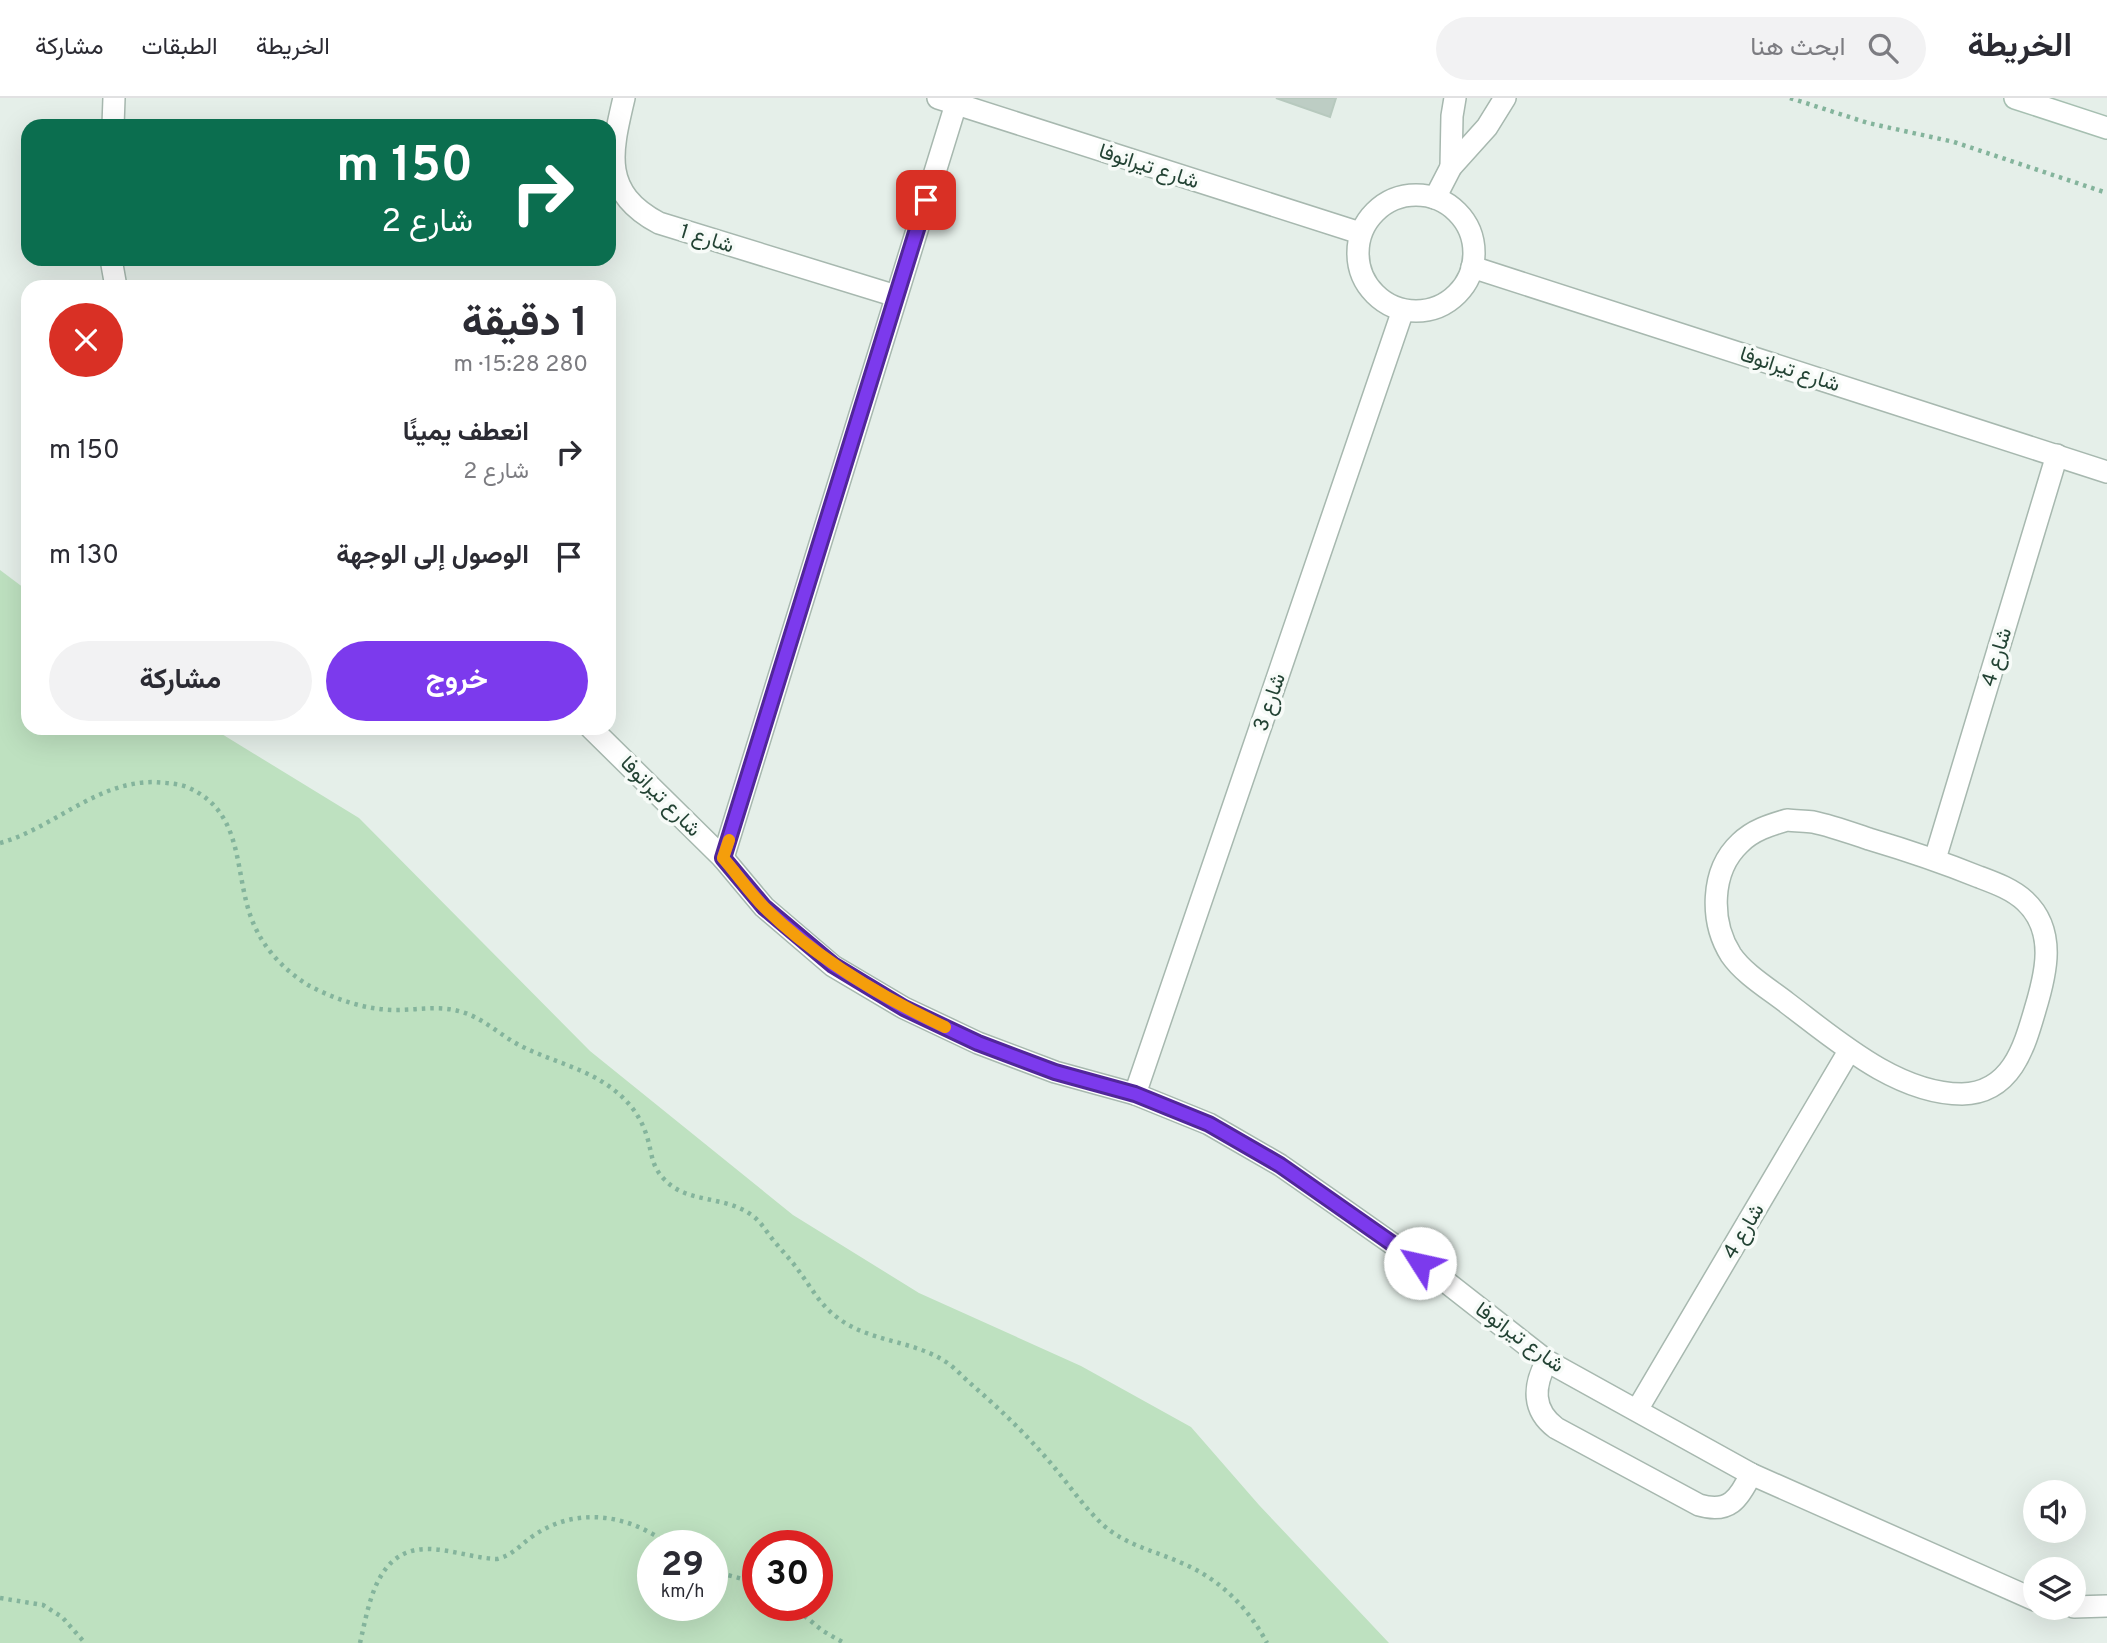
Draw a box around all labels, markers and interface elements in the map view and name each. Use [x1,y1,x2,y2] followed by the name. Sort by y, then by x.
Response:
[1436,17,1926,80] search box
[1968,27,2072,69] text: الخريطة
[1864,29,1902,67] icon: search
[1750,32,1846,65] text: ابحث هنا
[35,33,103,63] text: مشاركة
[141,33,218,63] text: الطبقات
[256,33,330,63] text: الخريطة
[336,137,473,199] text: 150 m
[1095,139,1202,196] street label: شارع تيرانوفا
[497,147,588,238] icon: right
[896,170,956,230] pin
[907,181,945,219] icon: arrive
[382,203,473,243] text: شارع 2
[676,218,737,260] street label: شارع 1
[462,298,588,351] text: 1 دقيقة
[49,303,123,377] button: close
[1736,342,1843,399] street label: شارع تيرانوفا
[453,351,588,380] text: 280 m · 15:28
[403,417,529,450] text: انعطف يمينًا
[550,433,588,471] icon: right
[49,435,120,468] text: 150 m
[463,458,529,487] text: شارع 2
[550,538,588,576] icon: arrive
[49,540,119,573] text: 130 m
[336,540,529,573] text: الوصول إلى الوجهة
[1976,625,2019,690] street label: شارع 4
[49,641,312,721] button: مشاركة
[326,641,588,721] button: خروج
[1248,670,1293,735] street label: شارع 3
[614,751,706,843] street label: شارع تيرانوفا
[1717,1199,1771,1265] street label: شارع 4
[1383,1226,1457,1300] position arrow
[1469,1297,1569,1380] street label: شارع تيرانوفا
[2023,1480,2086,1620] map controls
[2023,1480,2086,1543] button: sound
[742,1530,833,1621] speed limit sign: 30
[661,1544,704,1588] text: 29
[2023,1557,2086,1620] button: layers
[661,1581,704,1604] text: km/h

